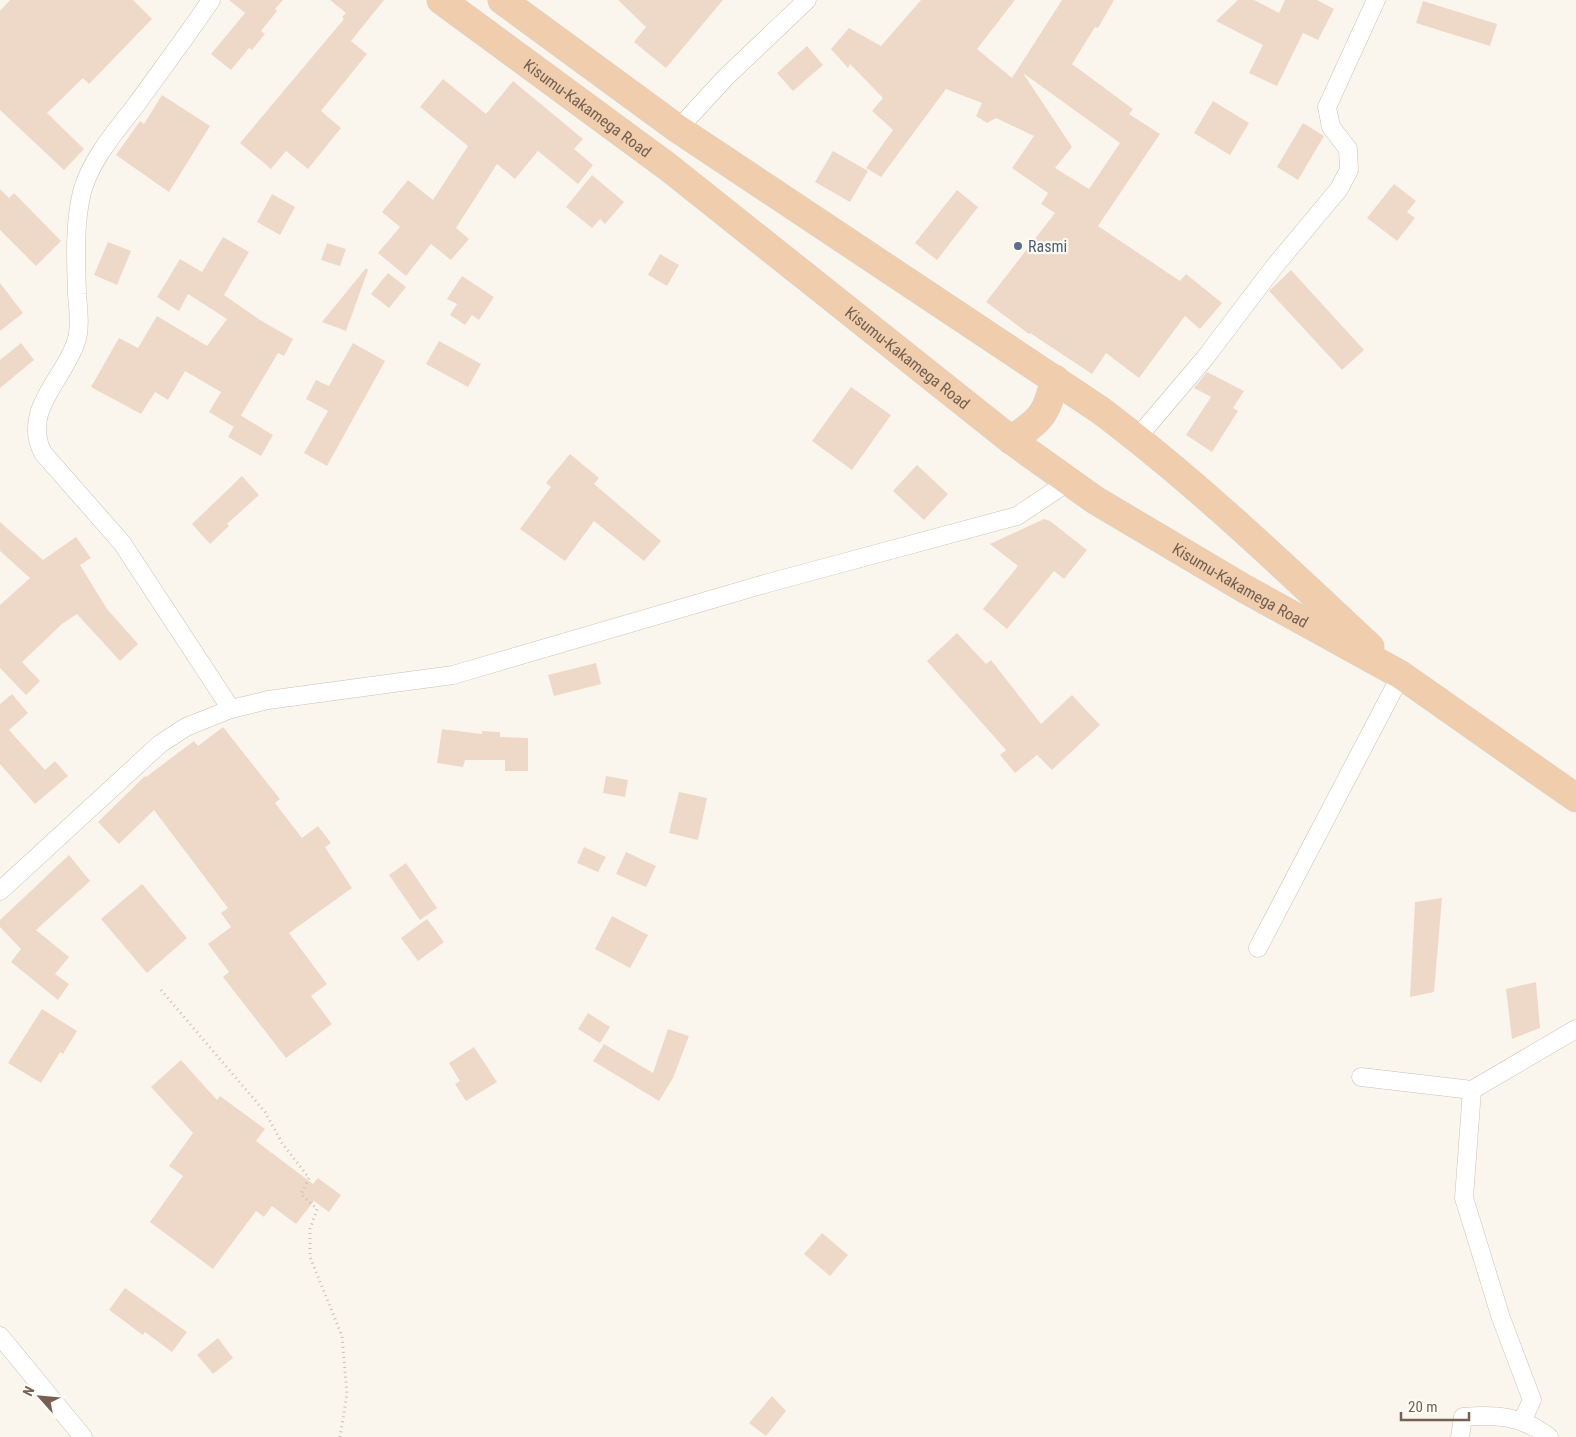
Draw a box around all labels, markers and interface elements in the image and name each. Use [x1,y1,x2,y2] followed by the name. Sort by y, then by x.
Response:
[520,55,655,161] street label: Kisumu-Kakamega Road
[1028,237,1067,256] place label: Rasmi
[1012,240,1024,252] marker: Rasmi
[842,302,973,413] street label: Kisumu-Kakamega Road
[1169,539,1312,632] street label: Kisumu-Kakamega Road
[15,1372,65,1422] north arrow
[19,1384,37,1399] text: N
[1401,1390,1468,1422] scale bar
[1408,1398,1438,1416] text: 20 m

